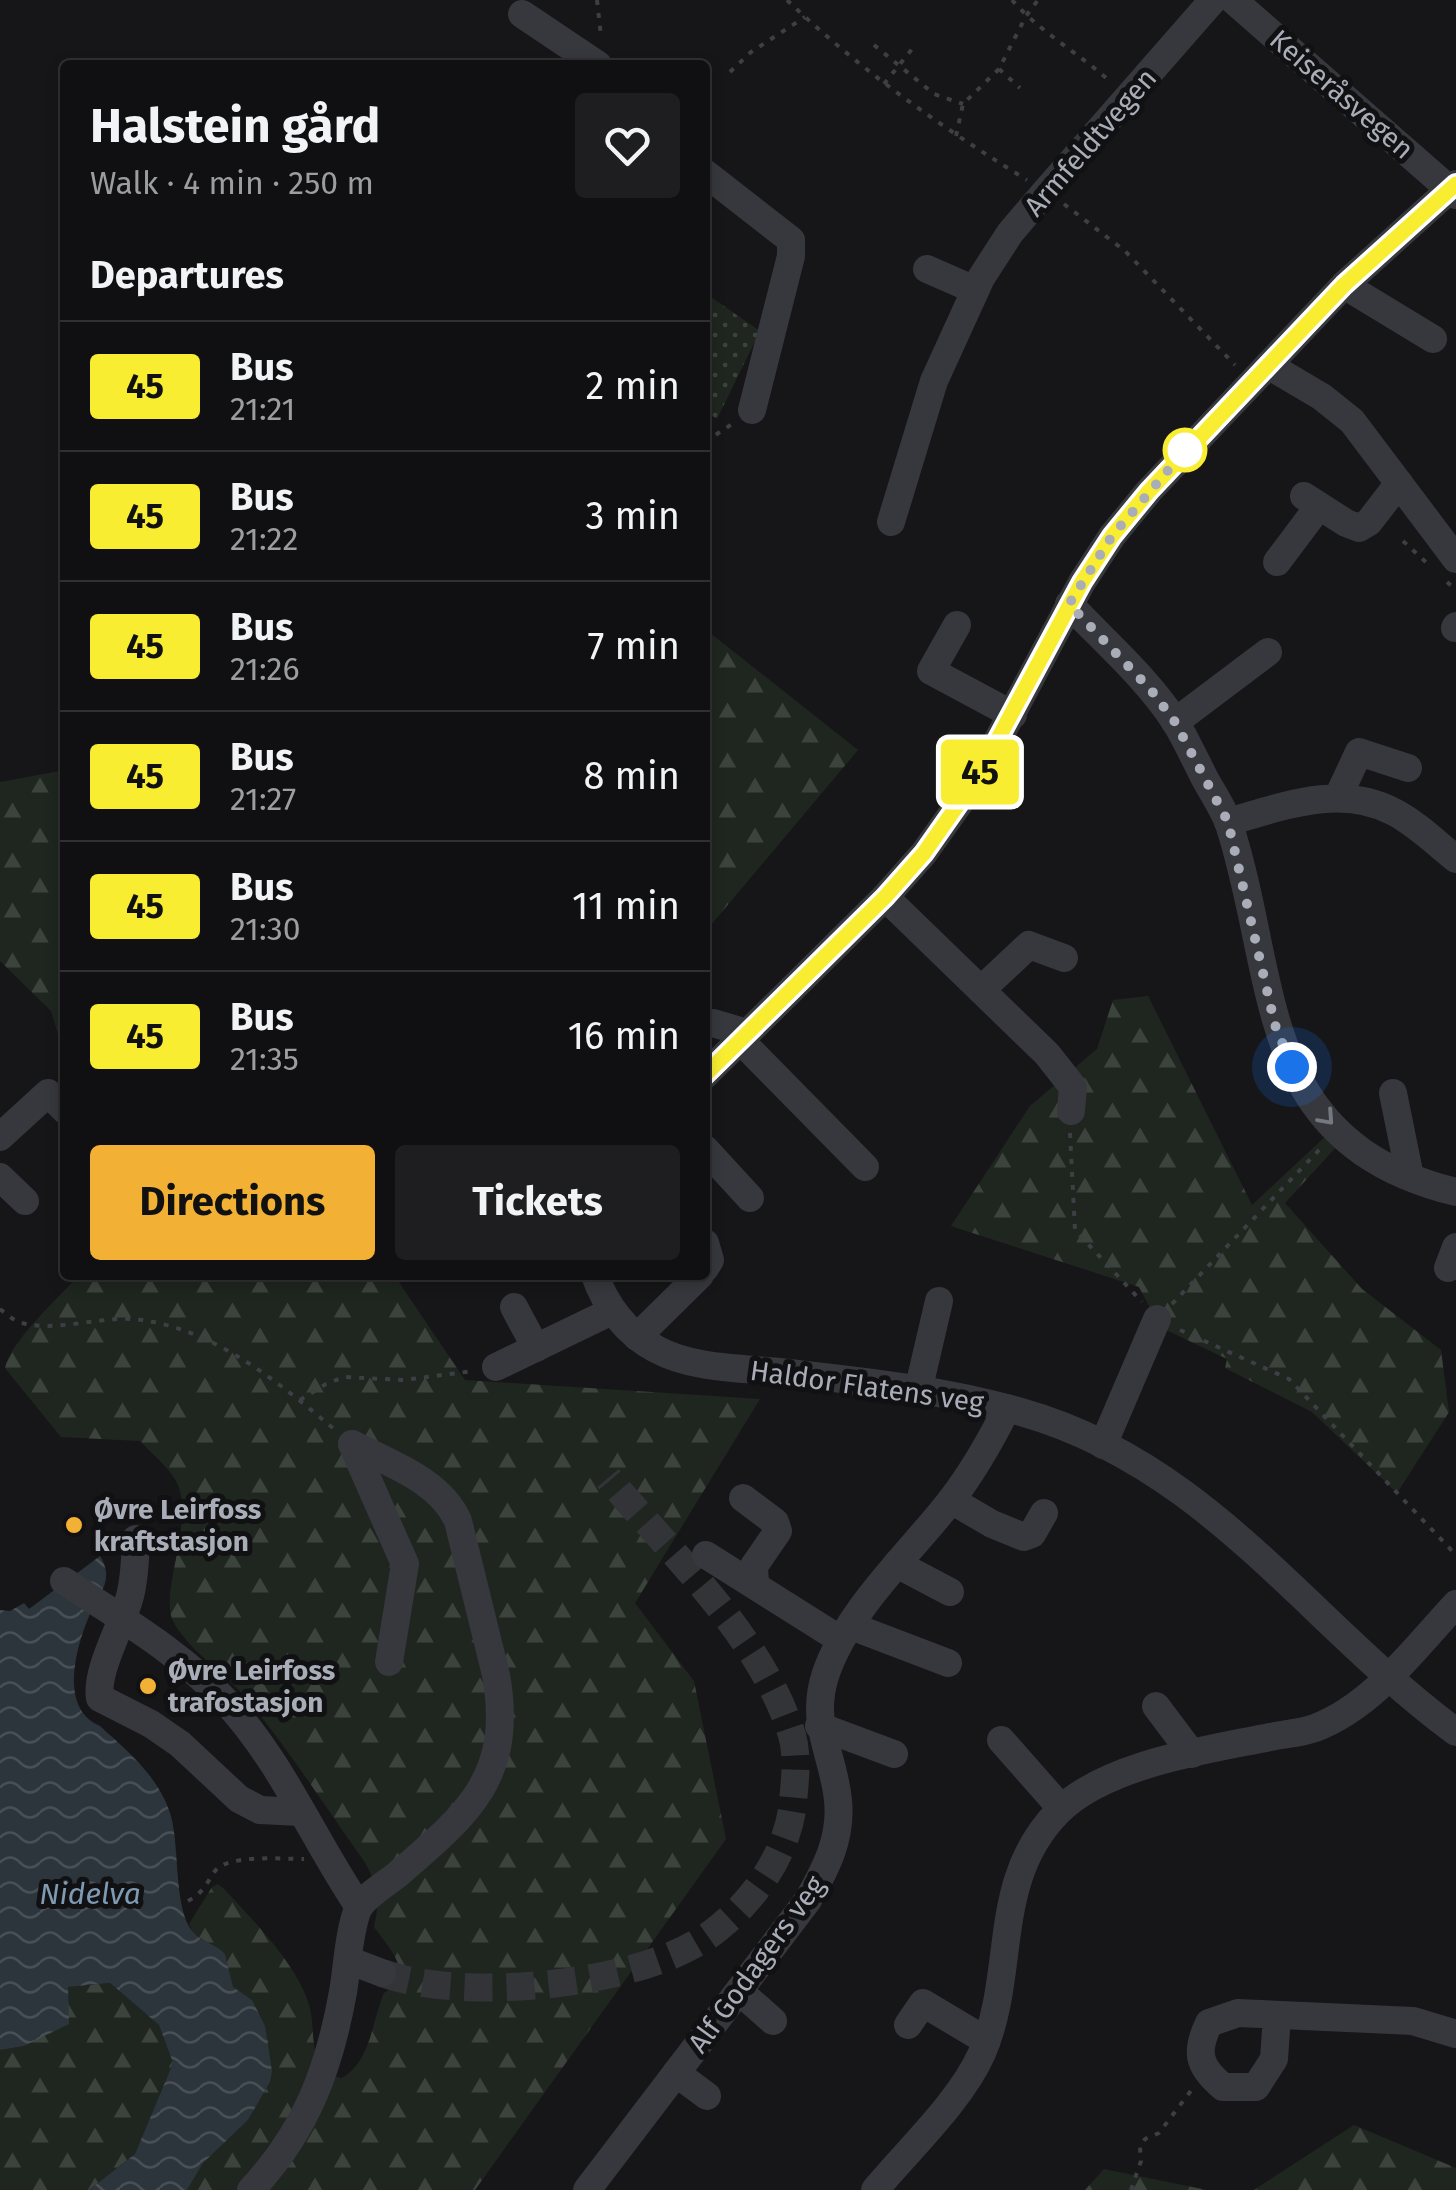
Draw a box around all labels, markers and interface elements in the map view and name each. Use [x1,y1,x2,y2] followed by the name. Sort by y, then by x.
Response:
[1263,23,1420,166] street label: Keiseråsvegen
[1017,62,1163,223] street label: Armfeldtvegen
[575,93,680,198] button: heart
[90,97,380,155] text: Halstein gård
[90,164,374,202] text: Walk · 4 min · 250 m
[90,252,284,298] text: Departures
[230,344,294,390] text: Bus
[586,363,680,409] text: 2 min
[126,365,164,407] text: 45
[230,390,295,428] text: 21:21
[1164,429,1206,471] unlabelled marker
[230,474,294,520] text: Bus
[585,493,680,539] text: 3 min
[126,495,164,537] text: 45
[230,520,298,558] text: 21:22
[230,604,294,650] text: Bus
[588,623,680,669] text: 7 min
[126,625,164,667] text: 45
[230,650,299,688] text: 21:26
[230,734,294,780] text: Bus
[935,740,1025,804] line badge: 45
[961,751,999,793] text: 45
[583,753,680,799] text: 8 min
[126,755,164,797] text: 45
[230,780,296,818] text: 21:27
[230,864,294,910] text: Bus
[572,883,680,929] text: 11 min
[126,885,164,927] text: 45
[230,910,301,948] text: 21:30
[230,994,294,1040] text: Bus
[568,1013,680,1059] text: 16 min
[126,1015,164,1057] text: 45
[230,1040,299,1078] text: 21:35
[1267,1042,1317,1092] your location
[1315,1106,1333,1125] one-way arrow
[90,1145,375,1260] button: Directions
[395,1145,680,1260] button: Tickets
[748,1354,986,1419] street label: Haldor Flatens veg
[94,1493,261,1558] place label: Øvre Leirfoss kraftstasjon
[63,1514,85,1536] marker: Øvre Leirfoss kraftstasjon
[168,1654,335,1719] place label: Øvre Leirfoss trafostasjon
[137,1675,159,1697] marker: Øvre Leirfoss trafostasjon
[681,1869,832,2059] street label: Alf Godagers veg
[39,1876,141,1912] water label: Nidelva

